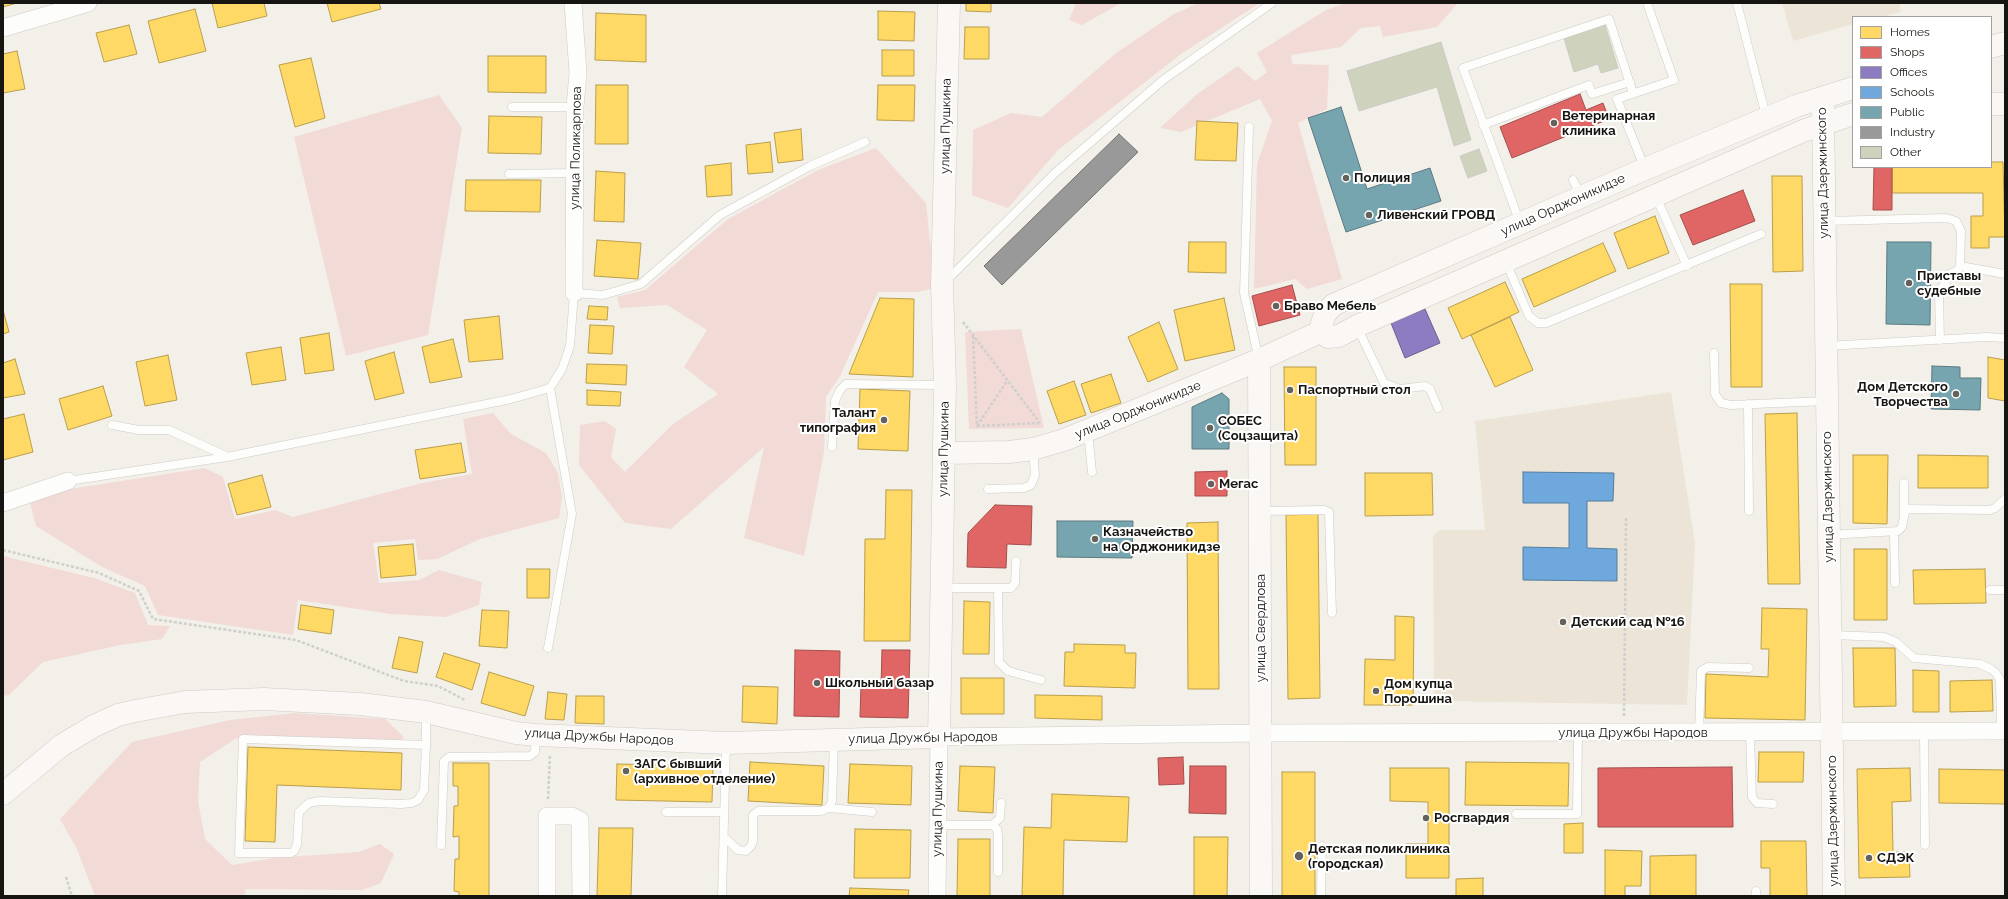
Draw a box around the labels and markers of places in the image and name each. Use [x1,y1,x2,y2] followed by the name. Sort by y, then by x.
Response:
[1562,108,1655,139] place label: Ветеринарная клиника
[1549,118,1559,128] marker: Ветеринарная клиника
[1354,170,1410,186] place label: Полиция
[1341,173,1351,183] marker: Полиция
[1377,207,1495,223] place label: Ливенский ГРОВД
[1364,210,1374,220] marker: Ливенский ГРОВД
[1917,268,1981,299] place label: Приставы судебные
[1904,278,1914,288] marker: Приставы судебные
[1284,298,1376,314] place label: Браво Мебель
[1271,301,1281,311] marker: Браво Мебель
[1857,379,1948,410] place label: Дом Детского Творчества
[1298,382,1411,398] place label: Паспортный стол
[1285,385,1295,395] marker: Паспортный стол
[1951,389,1961,399] marker: Дом Детского Творчества
[800,405,876,436] place label: Талант типография
[1218,413,1298,444] place label: СОБЕС (Соцзащита)
[879,415,889,425] marker: Талант типография
[1205,423,1215,433] marker: СОБЕС (Соцзащита)
[1219,476,1258,492] place label: Мегас
[1206,479,1216,489] marker: Мегас
[1103,524,1220,555] place label: Казначейство на Орджоникидзе
[1090,534,1100,544] marker: Казначейство на Орджоникидзе
[1571,614,1685,630] place label: Детский сад №16
[1558,617,1568,627] marker: Детский сад №16
[825,675,934,691] place label: Школьный базар
[1384,676,1452,707] place label: Дом купца Порошина
[812,678,822,688] marker: Школьный базар
[1371,686,1381,696] marker: Дом купца Порошина
[634,756,775,787] place label: ЗАГС бывший (архивное отделение)
[621,766,631,776] marker: ЗАГС бывший (архивное отделение)
[1434,810,1509,826] place label: Росгвардия
[1421,813,1431,823] marker: Росгвардия
[1308,841,1450,872] place label: Детская поликлиника (городская)
[1293,850,1305,862] marker: Детская поликлиника (городская)
[1877,850,1914,866] place label: СДЭК
[1864,853,1874,863] marker: СДЭК

